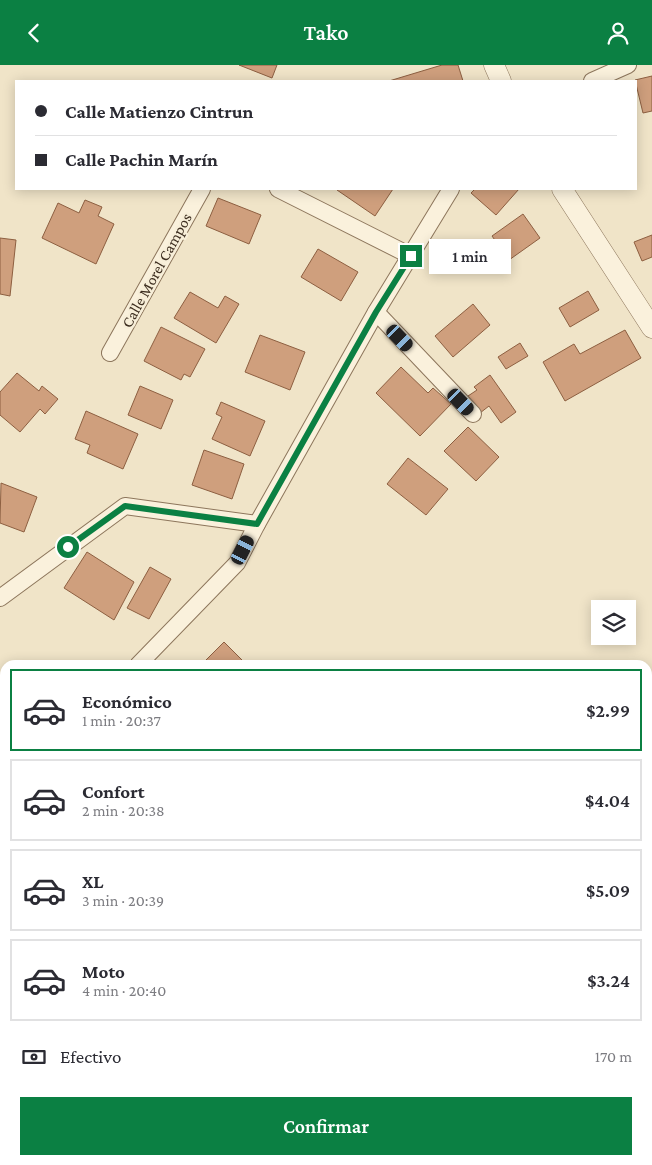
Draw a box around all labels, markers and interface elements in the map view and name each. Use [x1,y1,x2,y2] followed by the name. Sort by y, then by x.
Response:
[20,19,48,47] icon: back
[604,19,632,47] icon: person
[304,20,348,45] text: Tako
[65,101,254,122] text: Calle Matienzo Cintrun
[65,149,218,170] text: Calle Pachin Marín
[118,210,196,331] street label: Calle Morel Campos
[428,239,511,273] callout: 1 min
[400,245,422,267] route end
[452,248,488,265] text: 1 min
[384,322,415,354] car
[445,386,476,418] car
[229,533,256,567] car
[57,536,79,558] route start
[591,600,636,645] map controls
[591,600,636,645] button: layers
[22,688,67,733] icon: car
[82,691,172,712] text: Económico
[586,700,630,721] text: $2.99
[82,712,161,729] text: 1 min · 20:37
[22,778,67,823] icon: car
[82,781,145,802] text: Confort
[585,790,630,811] text: $4.04
[82,802,165,819] text: 2 min · 20:38
[22,868,67,913] icon: car
[82,871,104,892] text: XL
[586,880,630,901] text: $5.09
[82,892,164,909] text: 3 min · 20:39
[22,958,67,1003] icon: car
[82,961,125,982] text: Moto
[587,970,630,991] text: $3.24
[82,982,166,999] text: 4 min · 20:40
[20,1043,48,1071] icon: cash
[60,1046,121,1067] text: Efectivo
[595,1048,632,1065] text: 170 m
[20,1097,632,1155] button: Confirmar

